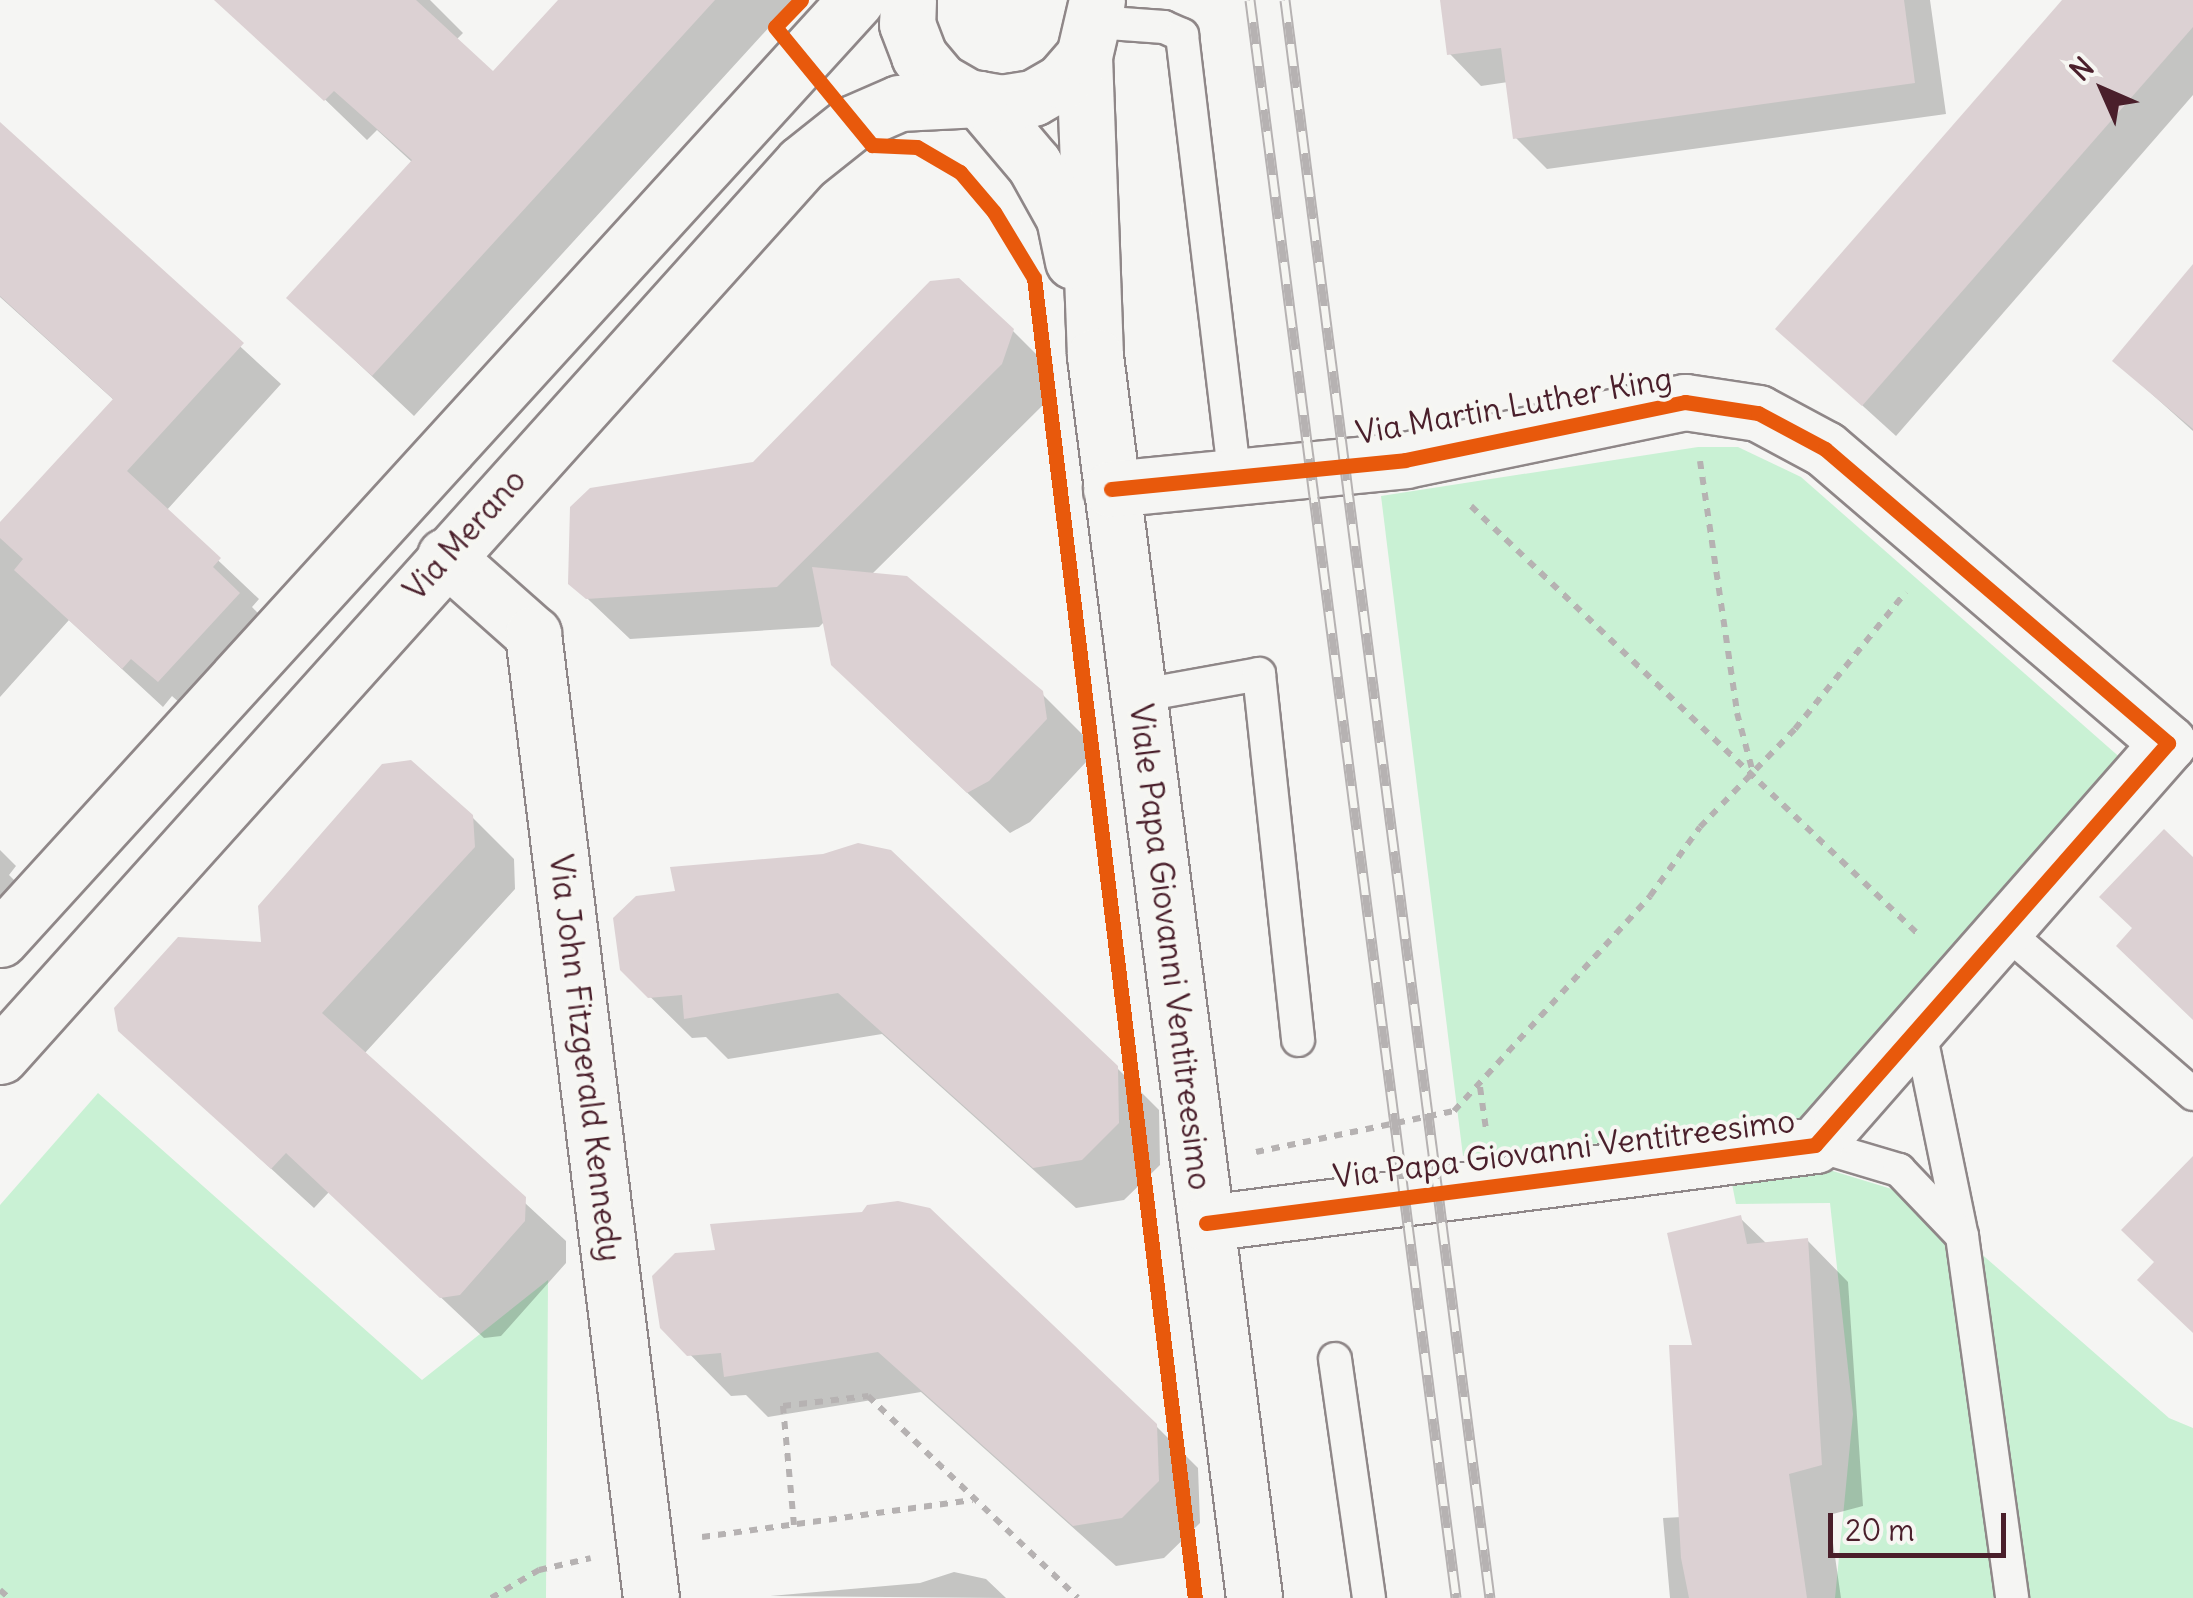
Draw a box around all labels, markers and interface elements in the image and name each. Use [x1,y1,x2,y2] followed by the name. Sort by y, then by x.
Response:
[2053,40,2153,140] north arrow
[2062,49,2101,88] text: N
[1353,359,1675,453] street label: Via Martin Luther King
[396,461,534,609] street label: Via Merano
[1121,702,1219,1192] street label: Viale Papa Giovanni Ventitreesimo
[541,852,629,1264] street label: Via John Fitzgerald Kennedy
[1331,1102,1797,1196] street label: Via Papa Giovanni Ventitreesimo
[1833,1493,2010,1555] scale bar
[1845,1511,1915,1549] text: 20 m

